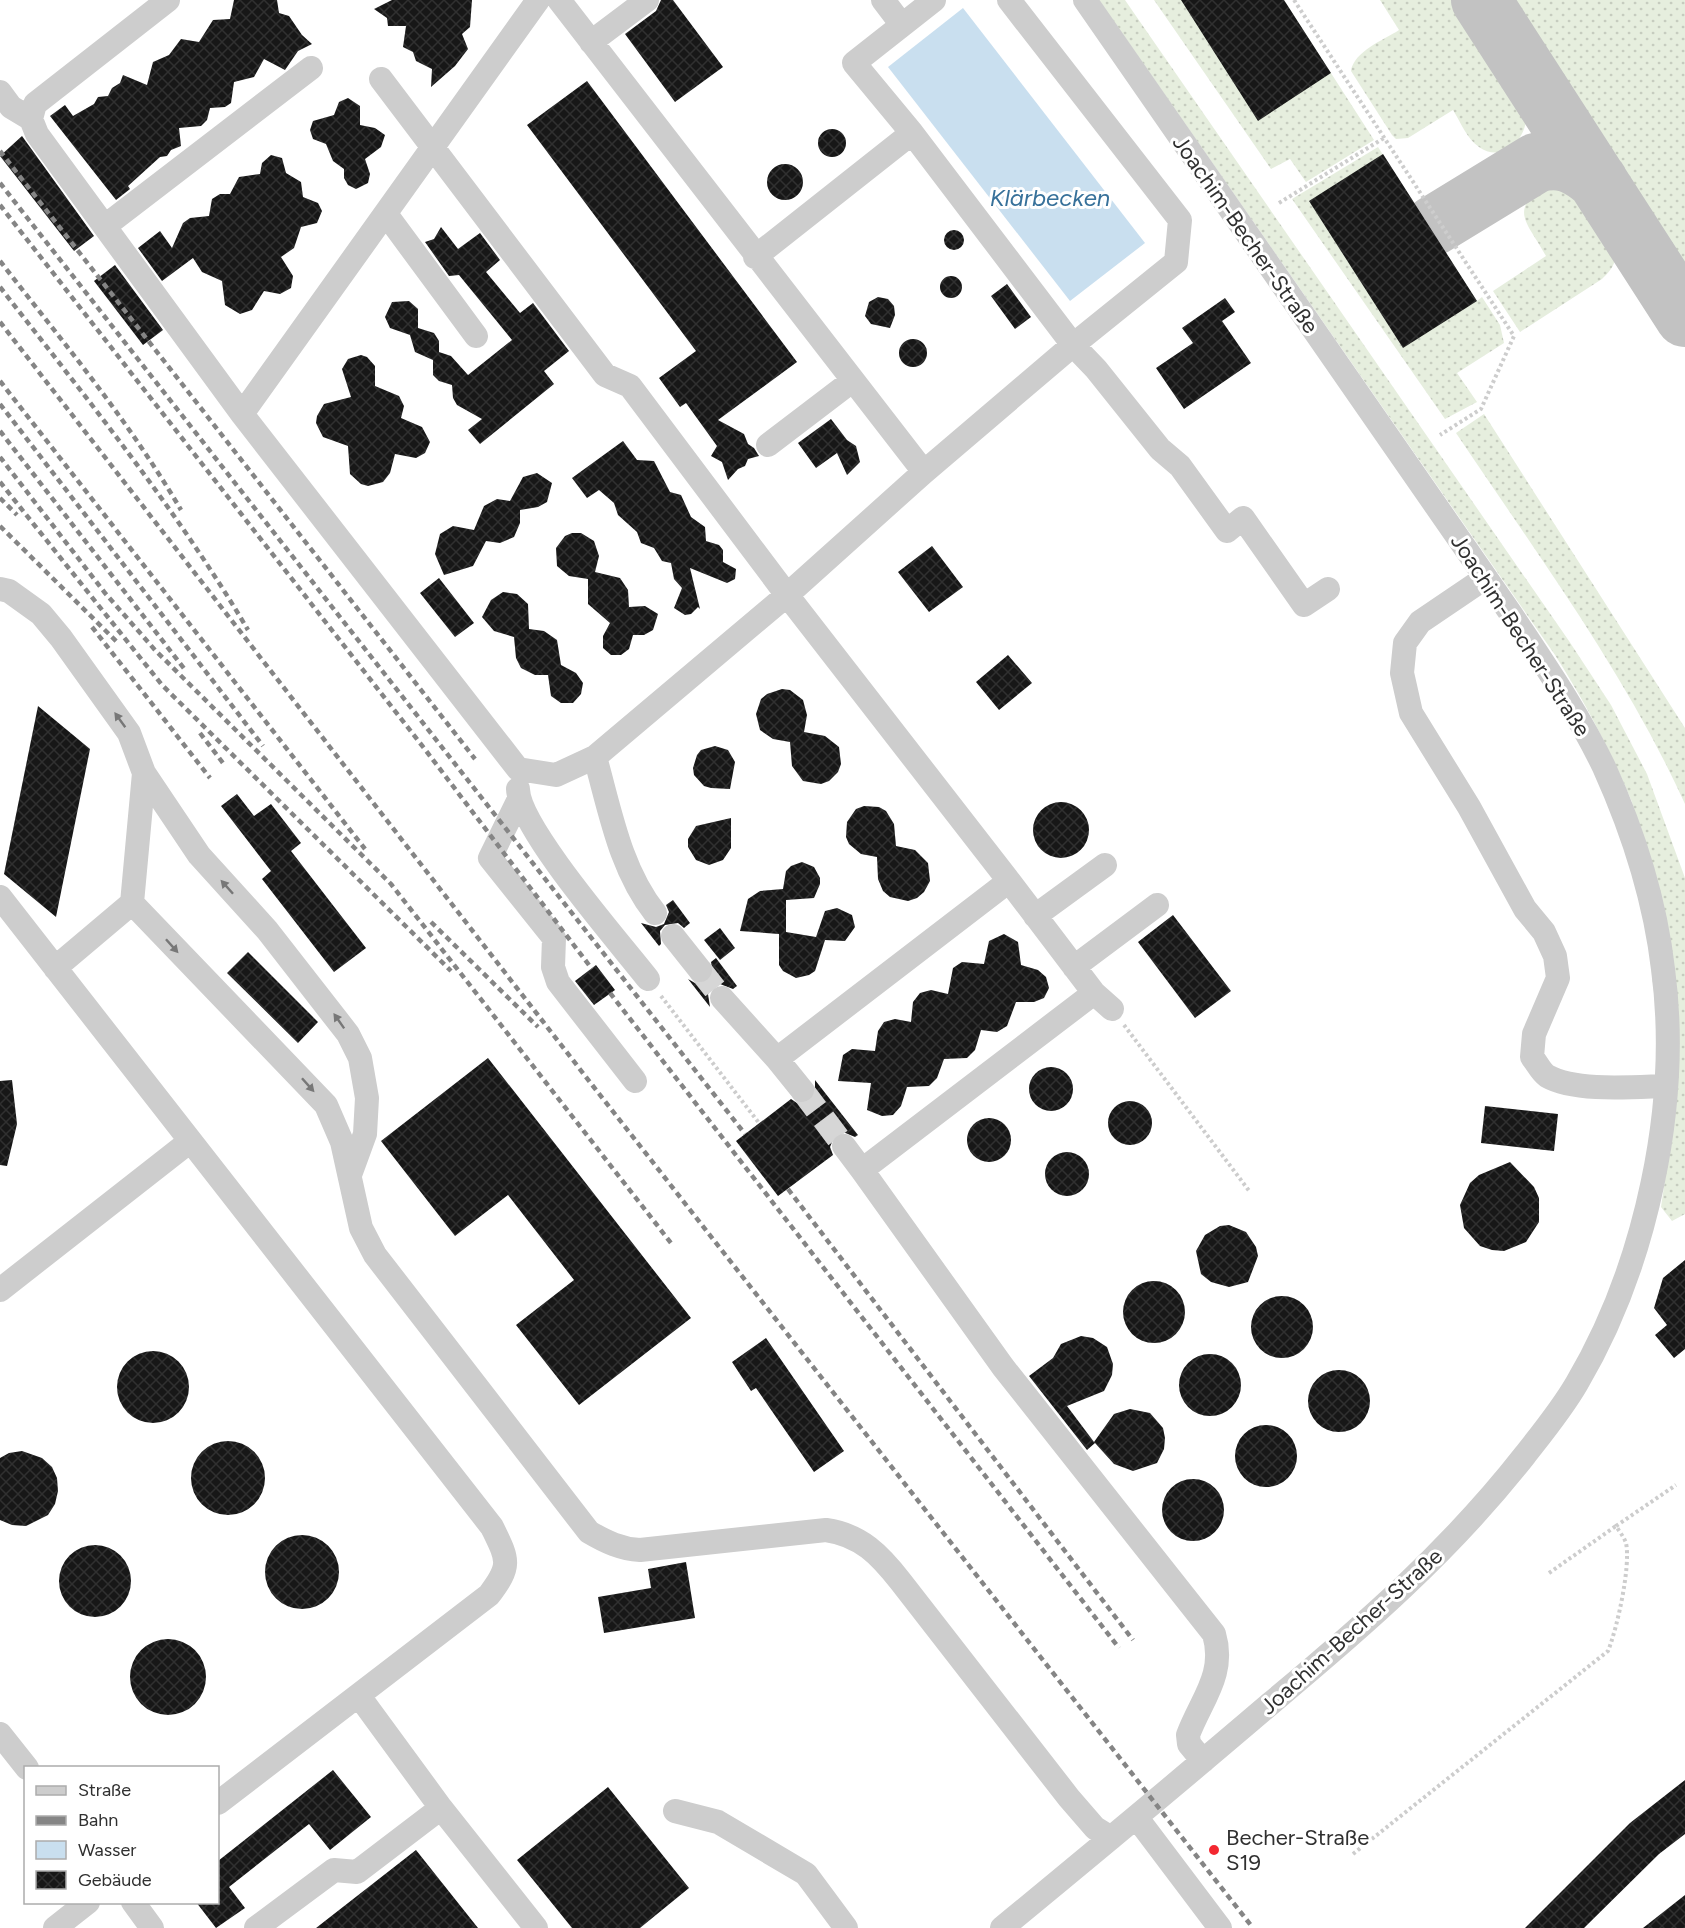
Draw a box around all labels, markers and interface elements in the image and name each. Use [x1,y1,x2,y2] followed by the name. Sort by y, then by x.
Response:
[1167,130,1324,339] street label: Joachim-Becher-Straße
[990,183,1110,212] water label: Klärbecken
[1445,529,1596,741] street label: Joachim-Becher-Straße
[114,712,126,728] one-way arrow
[221,880,235,894] one-way arrow
[165,938,178,953] one-way arrow
[333,1013,345,1029] one-way arrow
[301,1077,314,1092] one-way arrow
[1255,1542,1448,1720] street label: Joachim-Becher-Straße
[24,1766,219,1904] legend
[78,1779,131,1801] text: Straße
[78,1809,118,1831] text: Bahn
[1226,1824,1369,1876] place label: Becher-Straße S19
[78,1839,136,1861] text: Wasser
[1207,1843,1221,1857] marker: Becher-Straße S19
[78,1869,152,1891] text: Gebäude

